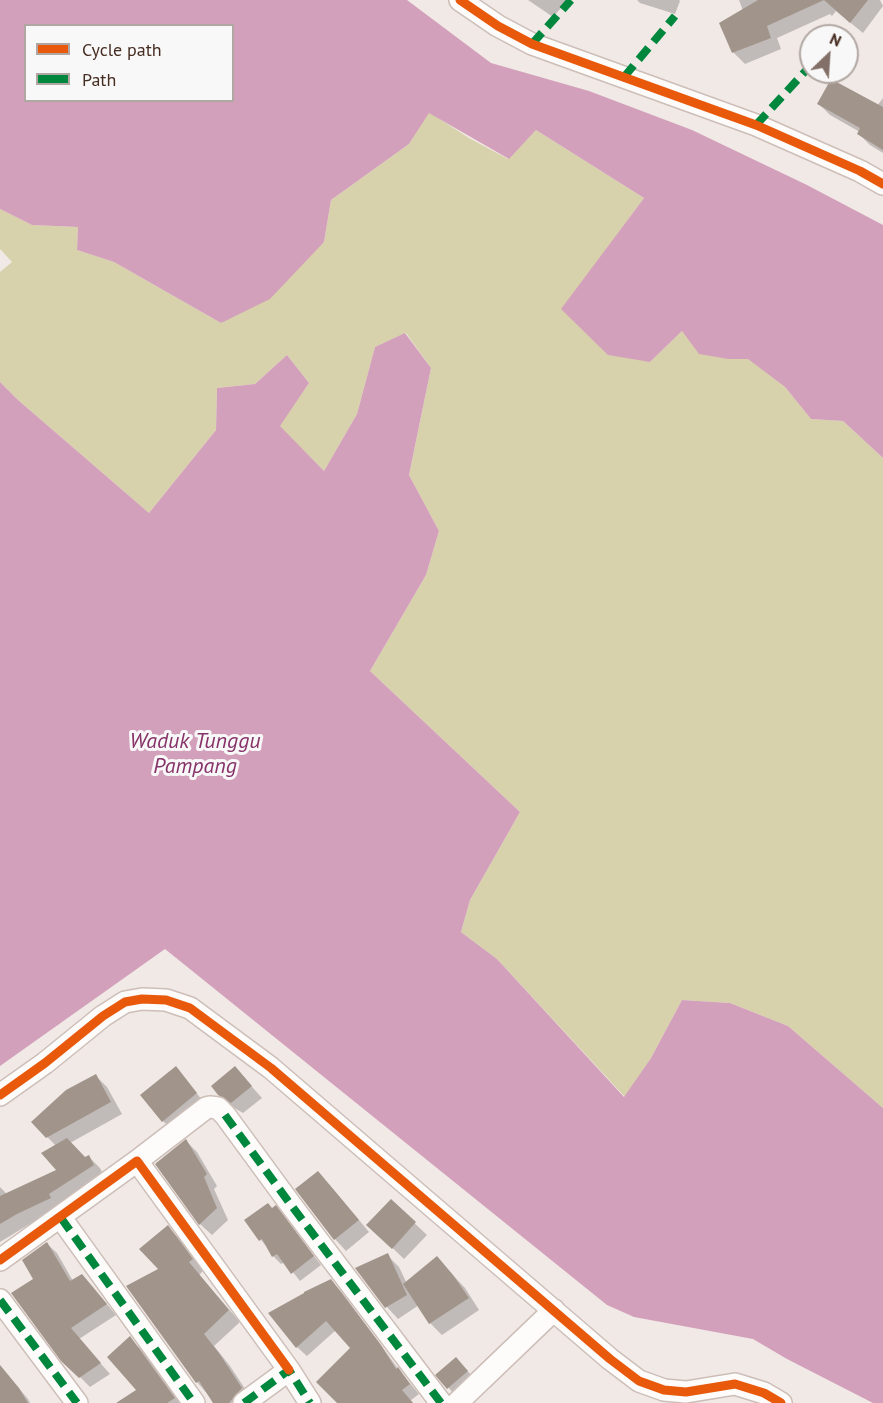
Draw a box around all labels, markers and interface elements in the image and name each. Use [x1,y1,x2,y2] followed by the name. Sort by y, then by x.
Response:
[24,24,234,102] legend
[799,24,859,84] north arrow
[827,28,845,51] text: N
[82,38,162,61] text: Cycle path
[82,68,116,91] text: Path
[129,729,261,780] water label: Waduk Tunggu Pampang

